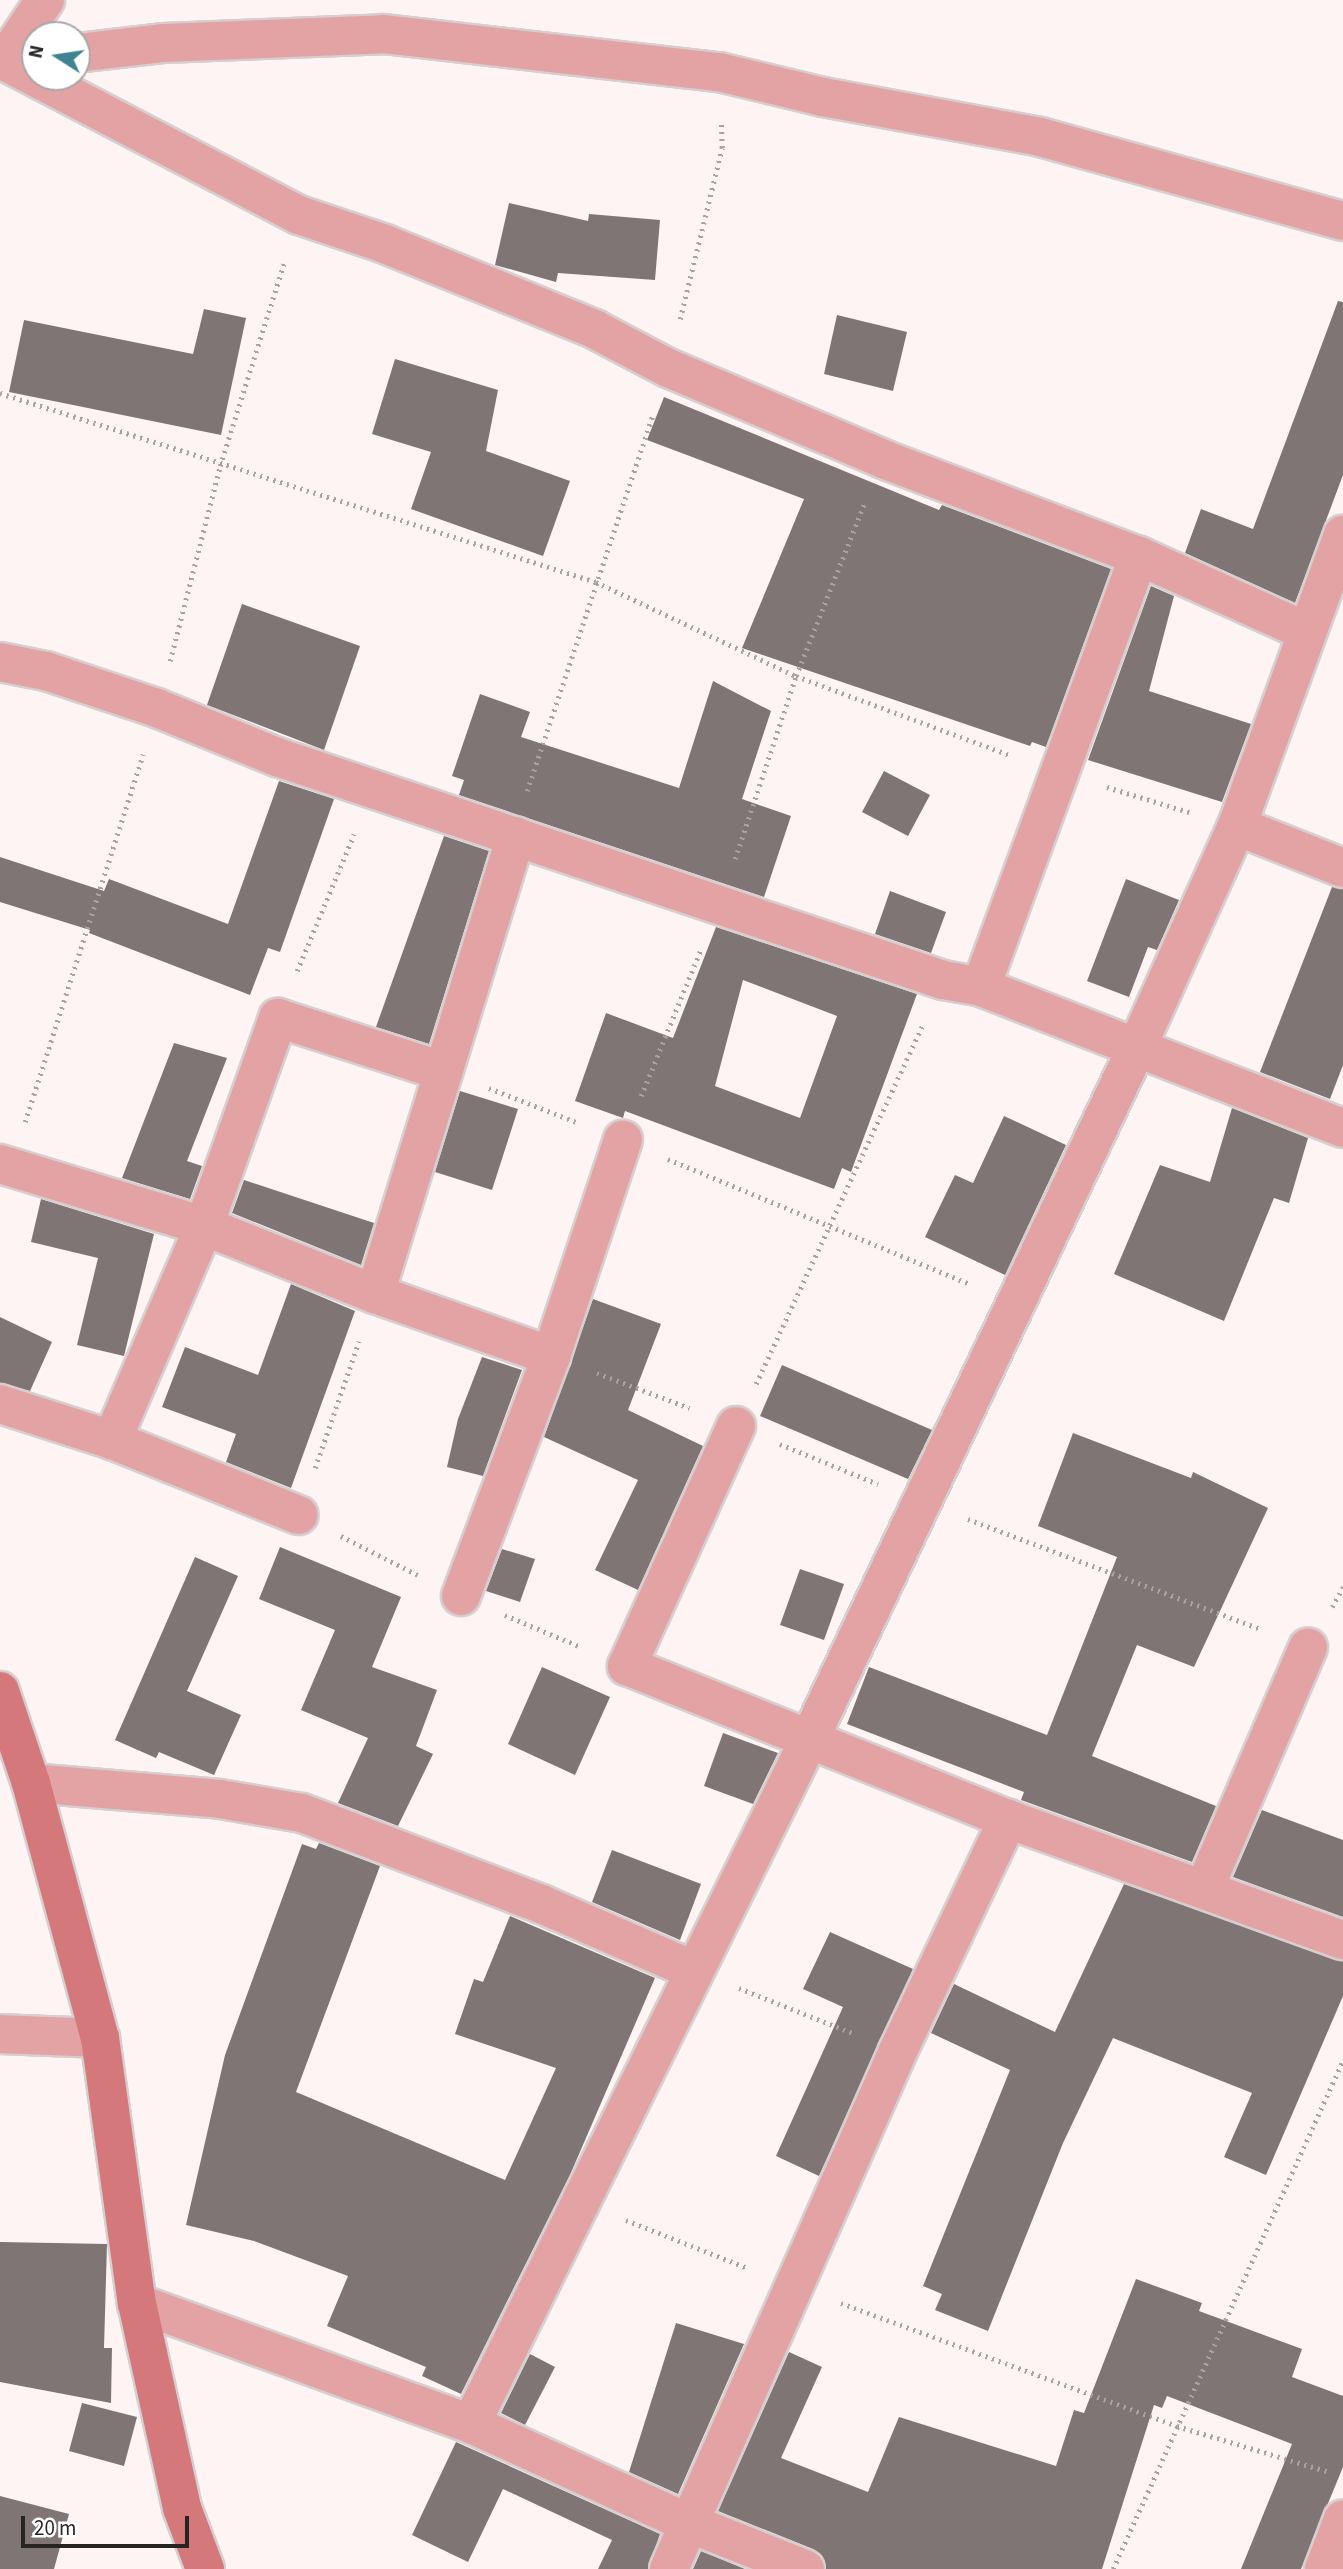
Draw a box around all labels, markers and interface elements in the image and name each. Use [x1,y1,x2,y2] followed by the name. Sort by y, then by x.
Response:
[21,21,91,91] north arrow
[22,43,51,61] text: N
[24,2502,192,2546] scale bar
[34,2513,76,2543] text: 20 m

